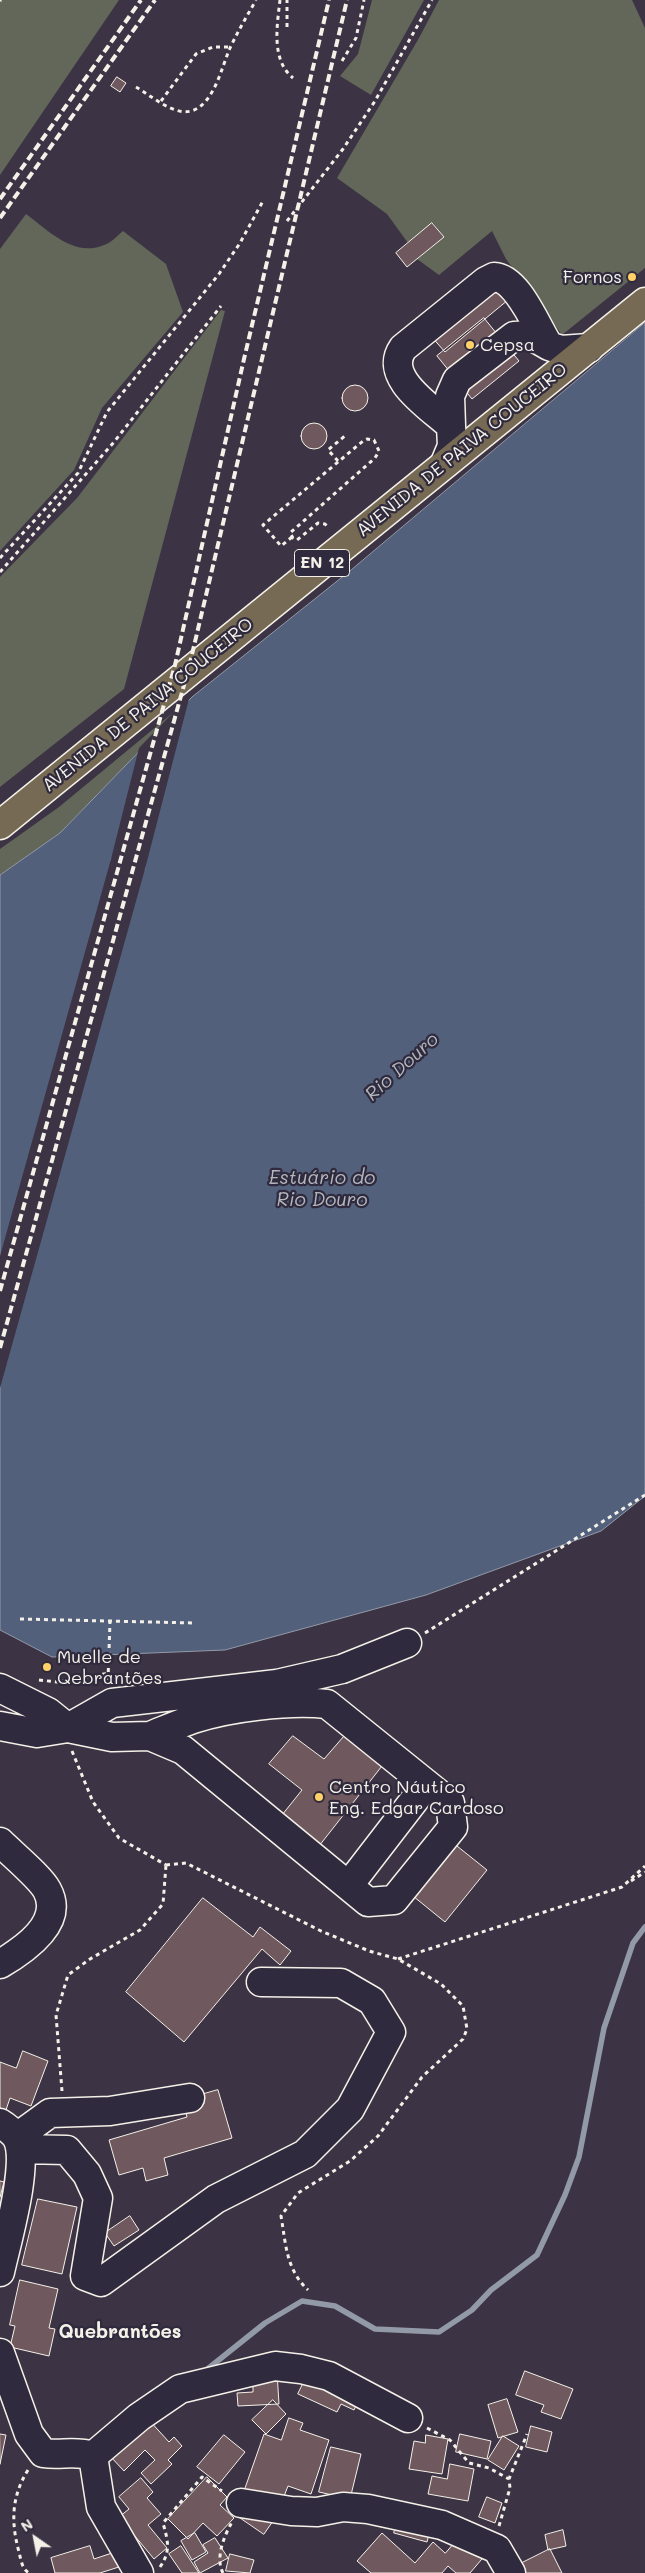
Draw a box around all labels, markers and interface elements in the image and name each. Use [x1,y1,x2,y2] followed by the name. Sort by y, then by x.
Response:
[563,266,622,288] place label: Fornos
[626,271,638,283] marker: Fornos
[480,334,535,356] place label: Cepsa
[464,339,476,351] marker: Cepsa
[352,358,572,542] street label: AVENIDA DE PAIVA COUCEIRO
[294,550,350,576] road number: EN 12
[38,613,258,797] street label: AVENIDA DE PAIVA COUCEIRO
[361,1028,443,1106] water label: Rio Douro
[269,1167,375,1211] water label: Estuário do Rio Douro
[57,1646,162,1688] place label: Muelle de Qebrantões
[41,1661,53,1673] marker: Muelle de Qebrantões
[329,1776,504,1818] place label: Centro Náutico Eng. Edgar Cardoso
[313,1791,325,1803] marker: Centro Náutico Eng. Edgar Cardoso
[59,2321,181,2343] district label: Quebrantões
[10,2513,60,2563] north arrow
[17,2514,36,2536] text: N

